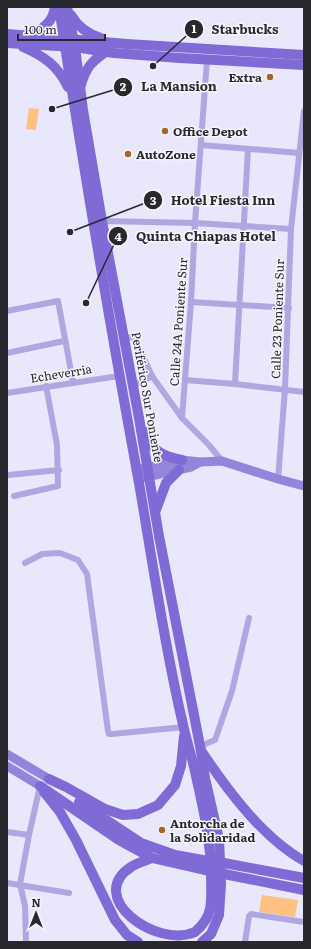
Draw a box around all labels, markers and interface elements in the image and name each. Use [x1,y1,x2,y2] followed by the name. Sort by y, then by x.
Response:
[18,16,105,42] scale bar
[184,17,287,42] callout: Starbucks
[192,19,197,37] text: 1
[212,19,279,38] text: Starbucks
[24,20,57,38] text: 100 m
[228,68,262,86] place label: Extra
[265,72,275,82] marker: Extra
[113,74,225,99] callout: La Mansion
[141,76,217,95] text: La Mansion
[120,77,127,95] text: 2
[173,122,249,140] place label: Office Depot
[160,126,170,136] marker: Office Depot
[136,145,196,163] place label: AutoZone
[123,149,133,159] marker: AutoZone
[143,188,283,213] callout: Hotel Fiesta Inn
[171,190,275,209] text: Hotel Fiesta Inn
[150,191,157,209] text: 3
[108,224,284,249] callout: Quinta Chiapas Hotel
[136,226,276,245] text: Quinta Chiapas Hotel
[114,227,122,245] text: 4
[165,257,191,387] street label: Calle 24A Poniente Sur
[266,259,288,379] street label: Calle 23 Poniente Sur
[128,330,168,464] street label: Periférico Sur Poniente
[29,359,94,387] street label: Echeverria
[170,814,255,846] place label: Antorcha de la Solidaridad
[157,825,167,835] marker: Antorcha de la Solidaridad
[16,893,56,933] north arrow
[31,894,41,910] text: N

